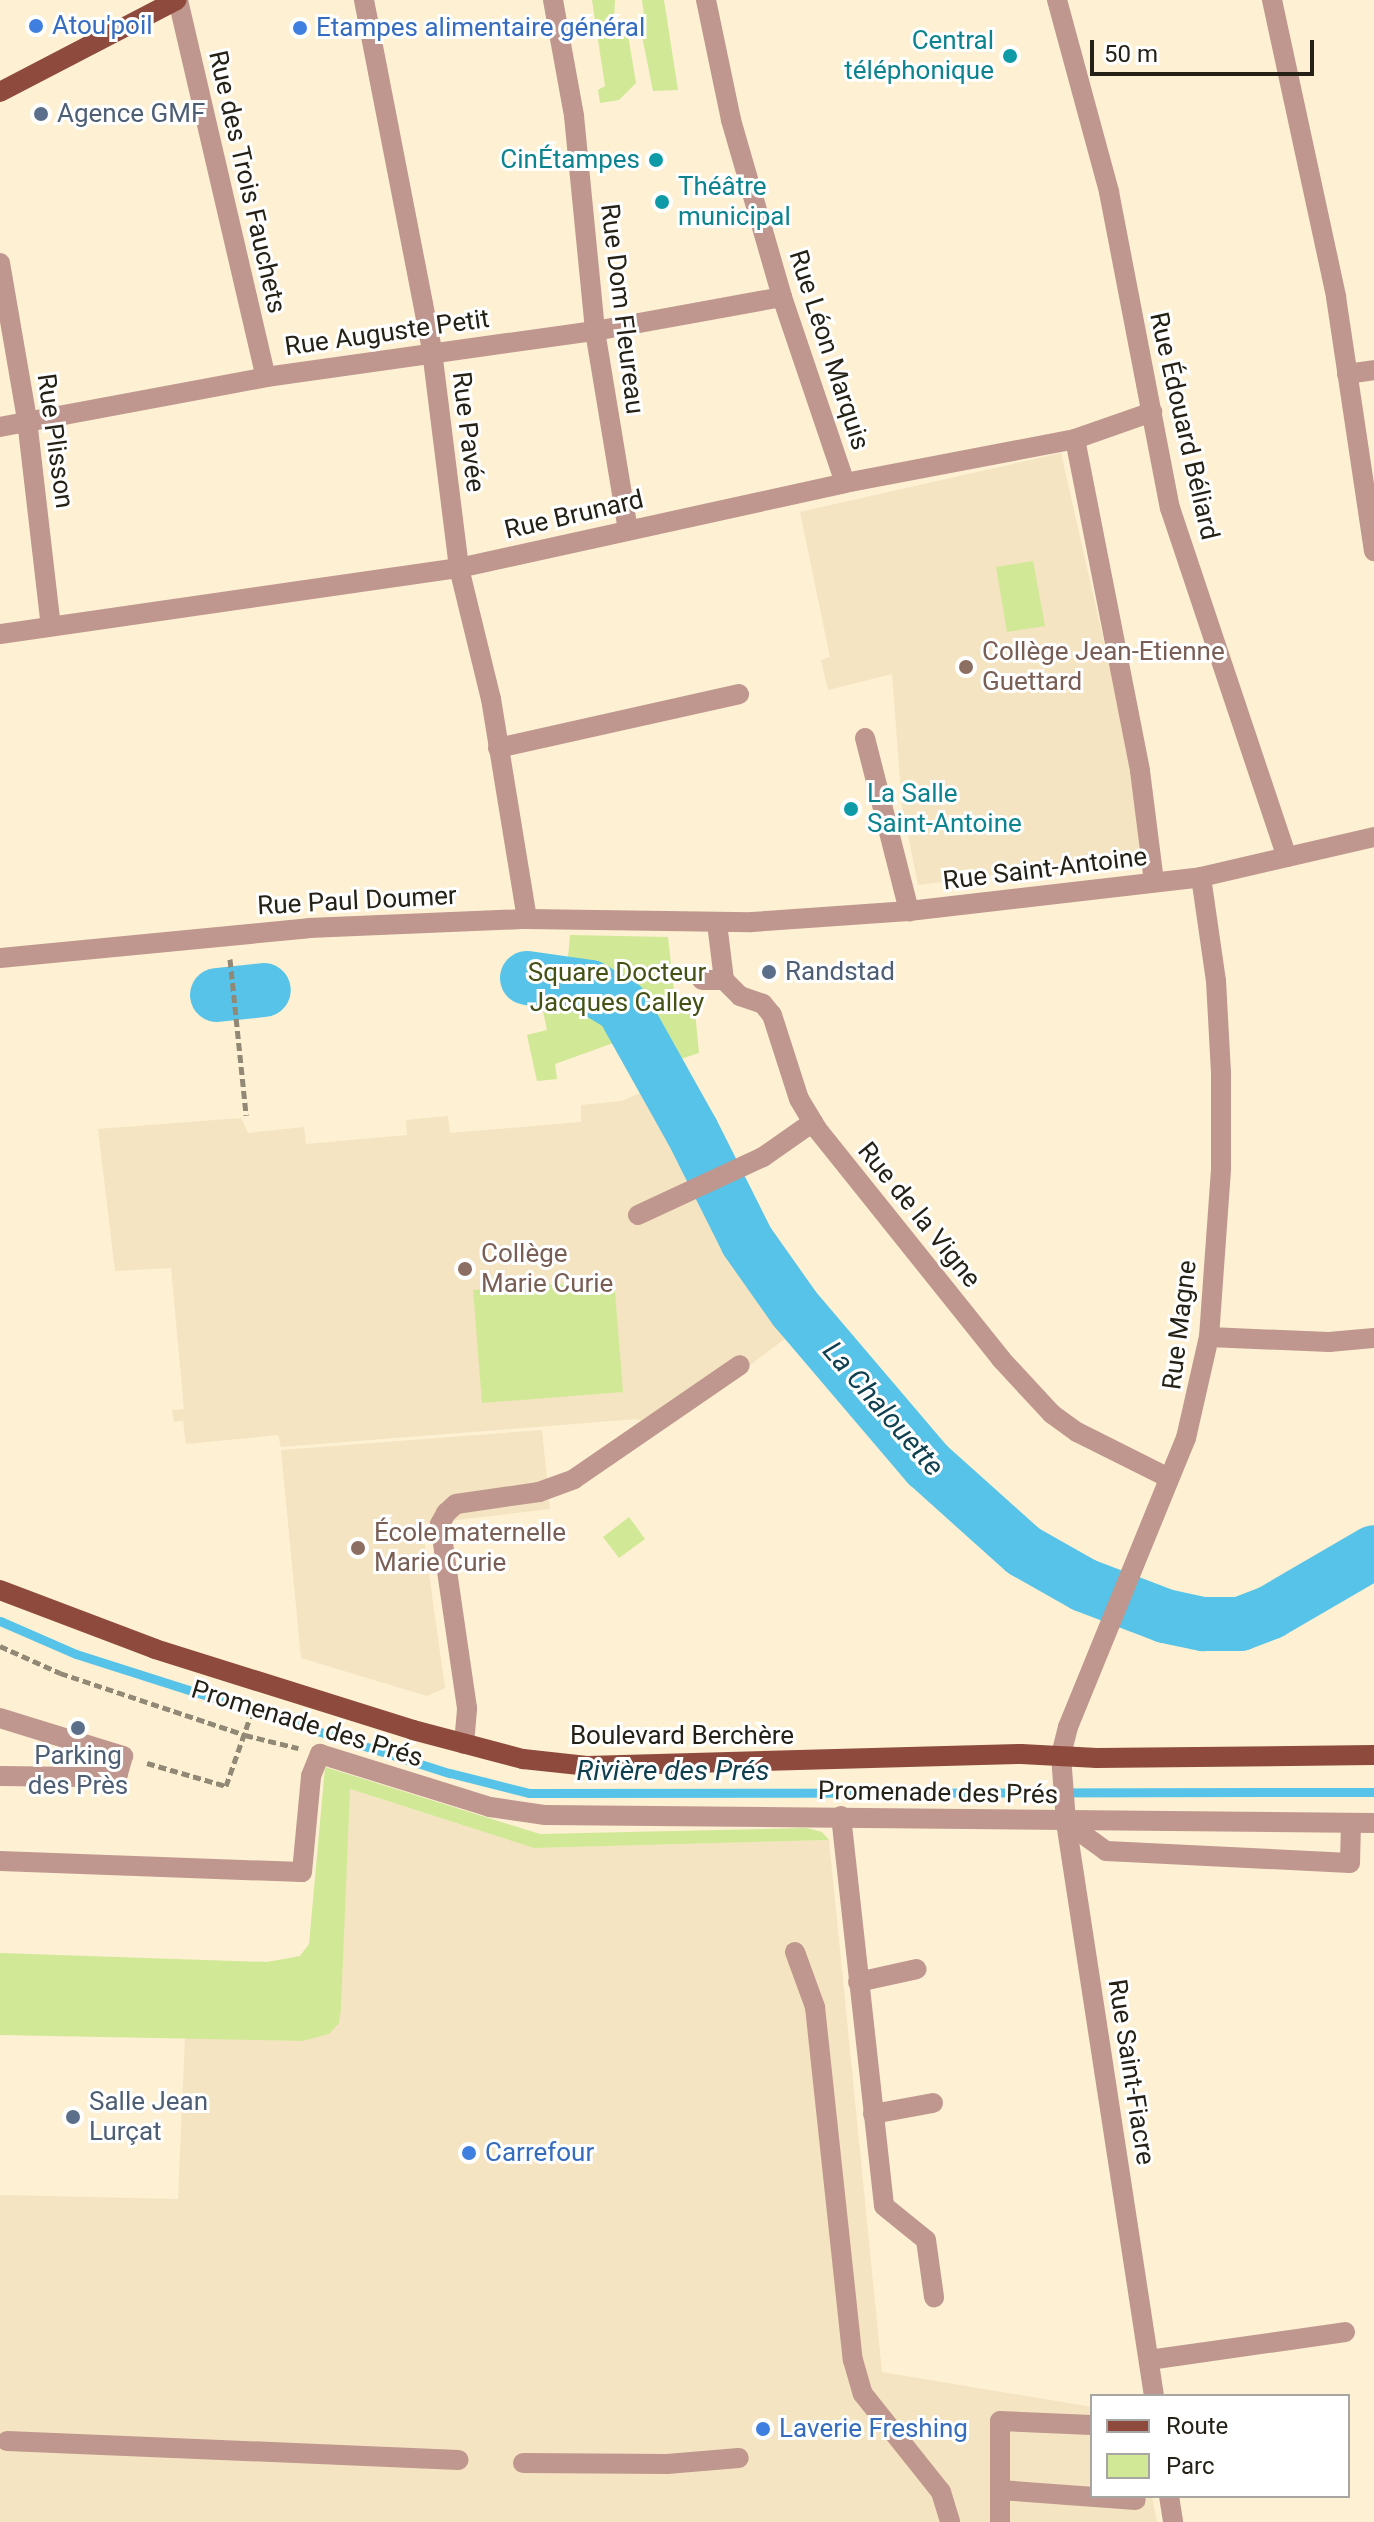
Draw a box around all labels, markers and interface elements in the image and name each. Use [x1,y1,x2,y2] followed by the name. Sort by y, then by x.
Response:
[52,10,153,42] place label: Atou'poil
[316,12,645,44] place label: Etampes alimentaire général
[27,17,45,35] marker: Atou'poil
[291,19,309,37] marker: Etampes alimentaire général
[1094,24,1318,74] scale bar
[844,25,994,86] place label: Central téléphonique
[1104,40,1158,68] text: 50 m
[202,47,292,317] street label: Rue des Trois Fauchets
[1001,47,1019,65] marker: Central téléphonique
[57,98,205,130] place label: Agence GMF
[32,105,50,123] marker: Agence GMF
[500,144,640,176] place label: CinÉtampes
[647,151,665,169] marker: CinÉtampes
[678,171,791,232] place label: Théâtre municipal
[653,193,671,211] marker: Théâtre municipal
[594,202,650,416] street label: Rue Dom Fleureau
[782,246,876,454] street label: Rue Léon Marquis
[283,303,491,363] street label: Rue Auguste Petit
[1143,309,1225,543] street label: Rue Édouard Béliard
[445,370,491,494] street label: Rue Pavée
[30,372,80,510] street label: Rue Plisson
[501,484,647,546] street label: Rue Brunard
[982,636,1225,698] place label: Collège Jean-Etienne Guettard
[957,658,975,676] marker: Collège Jean-Etienne Guettard
[867,778,1022,840] place label: La Salle Saint-Antoine
[842,800,860,818] marker: La Salle Saint-Antoine
[941,841,1149,897] street label: Rue Saint-Antoine
[256,880,458,922] street label: Rue Paul Doumer
[785,956,895,988] place label: Randstad
[528,957,706,1018] park label: Square Docteur Jacques Calley
[760,963,778,981] marker: Randstad
[851,1136,987,1294] street label: Rue de la Vigne
[481,1238,613,1300] place label: Collège Marie Curie
[1157,1258,1203,1392] street label: Rue Magne
[456,1260,474,1278] marker: Collège Marie Curie
[815,1335,951,1483] water label: La Chalouette
[374,1517,566,1578] place label: École maternelle Marie Curie
[349,1539,367,1557] marker: École maternelle Marie Curie
[188,1674,426,1774] street label: Promenade des Prés
[69,1719,87,1737] marker: Parking des Près
[570,1720,794,1752] street label: Boulevard Berchère
[28,1740,128,1802] place label: Parking des Près
[577,1754,769,1788] water label: Rivière des Prés
[818,1775,1058,1811] street label: Promenade des Prés
[1101,1977,1161,2167] street label: Rue Saint-Fiacre
[89,2086,208,2148] place label: Salle Jean Lurçat
[64,2108,82,2126] marker: Salle Jean Lurçat
[485,2137,594,2169] place label: Carrefour
[460,2144,478,2162] marker: Carrefour
[1090,2394,1350,2498] legend
[1166,2412,1228,2440] text: Route
[779,2413,968,2445] place label: Laverie Freshing
[754,2420,772,2438] marker: Laverie Freshing
[1166,2452,1215,2480] text: Parc

